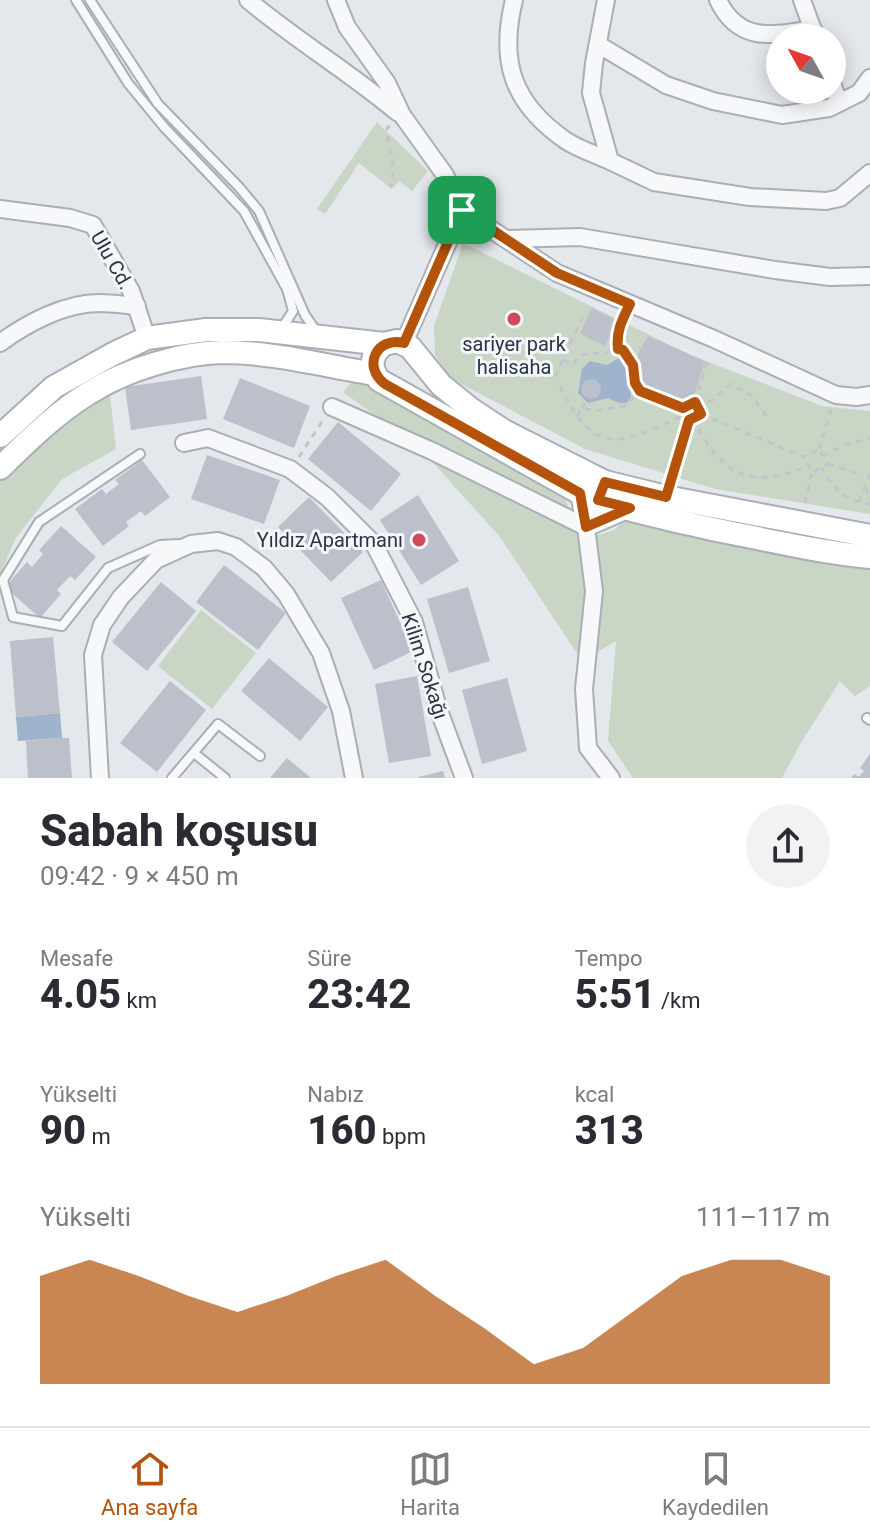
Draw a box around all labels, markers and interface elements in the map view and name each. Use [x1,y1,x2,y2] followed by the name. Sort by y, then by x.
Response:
[766,24,846,104] north arrow
[766,24,846,104] map controls
[428,176,496,244] pin
[440,188,484,232] icon: arrive
[86,227,138,293] street label: Ulu Cd.
[505,310,523,328] marker: sariyer park halisaha
[462,332,567,379] place label: sariyer park halisaha
[257,528,403,552] place label: Yıldız Apartmanı
[410,531,428,549] marker: Yıldız Apartmanı
[397,610,453,722] street label: Kilim Sokağı
[746,804,830,888] button: share
[40,805,318,857] text: Sabah koşusu
[40,861,239,891] text: 09:42 · 9 × 450 m
[40,946,113,971] text: Mesafe
[307,946,351,971] text: Süre
[575,946,643,971] text: Tempo
[40,971,121,1018] text: 4.05
[307,971,411,1018] text: 23:42
[575,971,656,1018] text: 5:51
[121,988,157,1013] text: km
[656,988,700,1013] text: /km
[40,1082,117,1107] text: Yükselti
[307,1082,364,1107] text: Nabız
[575,1082,614,1107] text: kcal
[40,1107,86,1154] text: 90
[307,1107,377,1154] text: 160
[575,1107,644,1154] text: 313
[86,1124,111,1149] text: m
[377,1124,426,1149] text: bpm
[40,1202,131,1232] text: Yükselti
[696,1202,830,1232] text: 111–117 m
[101,1447,198,1520] tab: Ana sayfa
[400,1447,460,1520] tab: Harita
[662,1447,769,1520] tab: Kaydedilen

